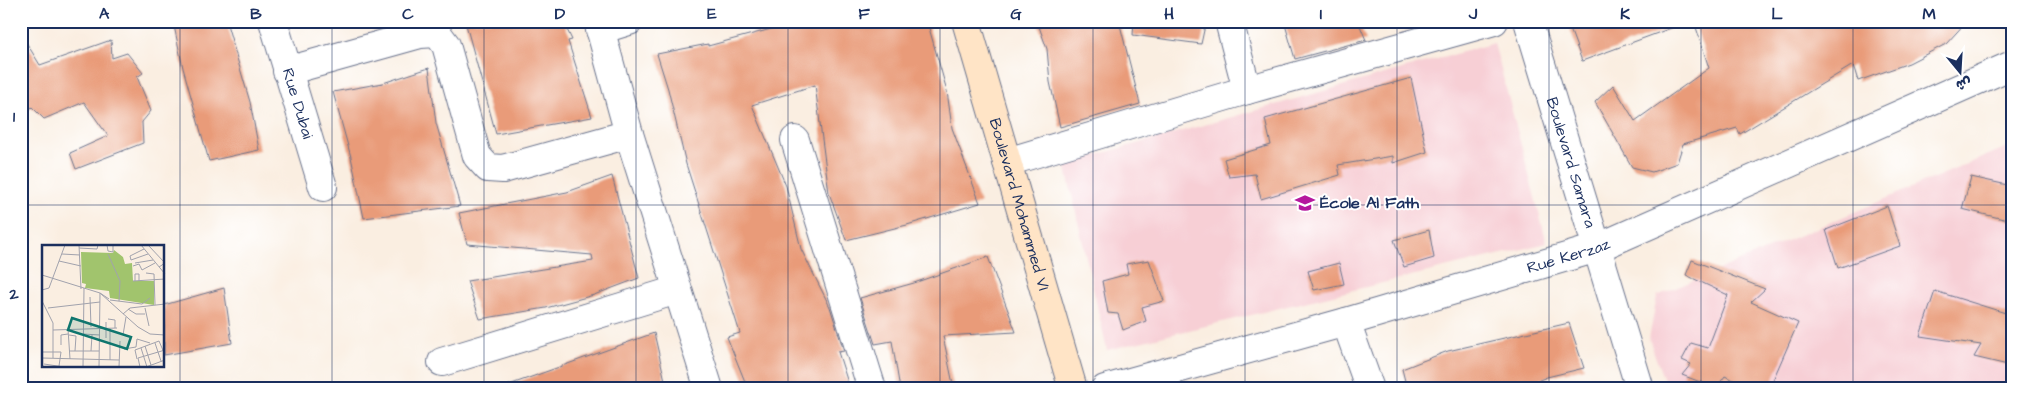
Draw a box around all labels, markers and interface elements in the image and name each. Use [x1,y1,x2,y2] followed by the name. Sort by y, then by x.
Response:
[99,3,110,25] text: A
[250,3,262,25] text: B
[402,3,414,25] text: C
[555,3,566,25] text: D
[707,3,717,25] text: E
[858,3,870,25] text: F
[1010,3,1022,25] text: G
[1164,3,1174,25] text: H
[1320,3,1322,25] text: I
[1468,3,1478,25] text: J
[1620,3,1630,25] text: K
[1771,3,1783,25] text: L
[1922,3,1936,25] text: M
[1936,48,1986,98] north arrow
[277,65,319,142] street label: Rue Dubai
[1953,72,1974,95] text: ش
[1541,95,1601,231] street label: Boulevard Samara
[13,106,16,128] text: 1
[984,116,1055,293] street label: Boulevard Mohammed VI
[1294,192,1316,214] school or university icon: École Al Fath
[1320,192,1420,214] place label: École Al Fath
[1524,233,1613,279] street label: Rue Kerzaz
[42,245,165,368] inset map
[8,283,19,305] text: 2

